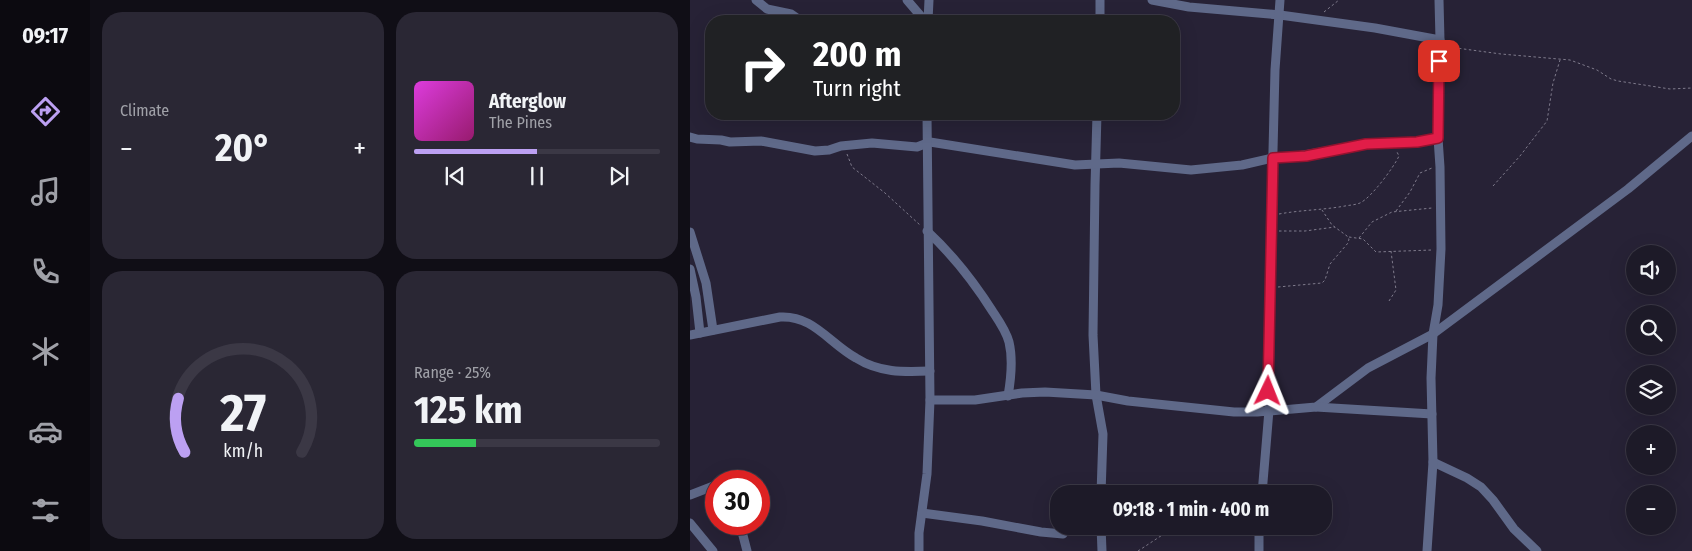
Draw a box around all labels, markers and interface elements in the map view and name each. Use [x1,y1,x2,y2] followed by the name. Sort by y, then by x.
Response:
[22,22,68,49] text: 09:17
[813,33,901,75] text: 200 m
[730,35,795,100] icon: right
[1418,40,1460,82] pin
[1425,47,1453,75] icon: arrive
[813,75,901,102] text: Turn right
[489,90,566,113] text: Afterglow
[28,94,63,129] icon: directions
[120,101,169,120] text: Climate
[489,113,552,132] text: The Pines
[215,125,271,171] text: 20°
[120,132,133,165] text: −
[353,132,366,165] text: +
[441,162,469,190] icon: previous
[523,162,551,190] icon: pause
[605,162,633,190] icon: next
[28,174,63,209] icon: music
[1626,245,1676,535] map controls
[1626,245,1676,295] button: sound
[28,254,63,289] icon: phone
[1626,305,1676,355] button: search
[28,334,63,369] icon: climate
[414,363,491,382] text: Range · 25%
[1241,364,1293,416] position arrow
[1626,365,1676,415] button: layers
[219,382,266,445] text: 27
[414,387,523,433] text: 125 km
[28,414,63,449] icon: car
[1626,425,1676,475] button: +
[223,440,263,462] text: km/h
[705,470,770,535] speed limit sign: 30
[1626,485,1676,535] button: −
[28,493,63,528] icon: filters
[1113,498,1269,521] text: 09:18 · 1 min · 400 m

